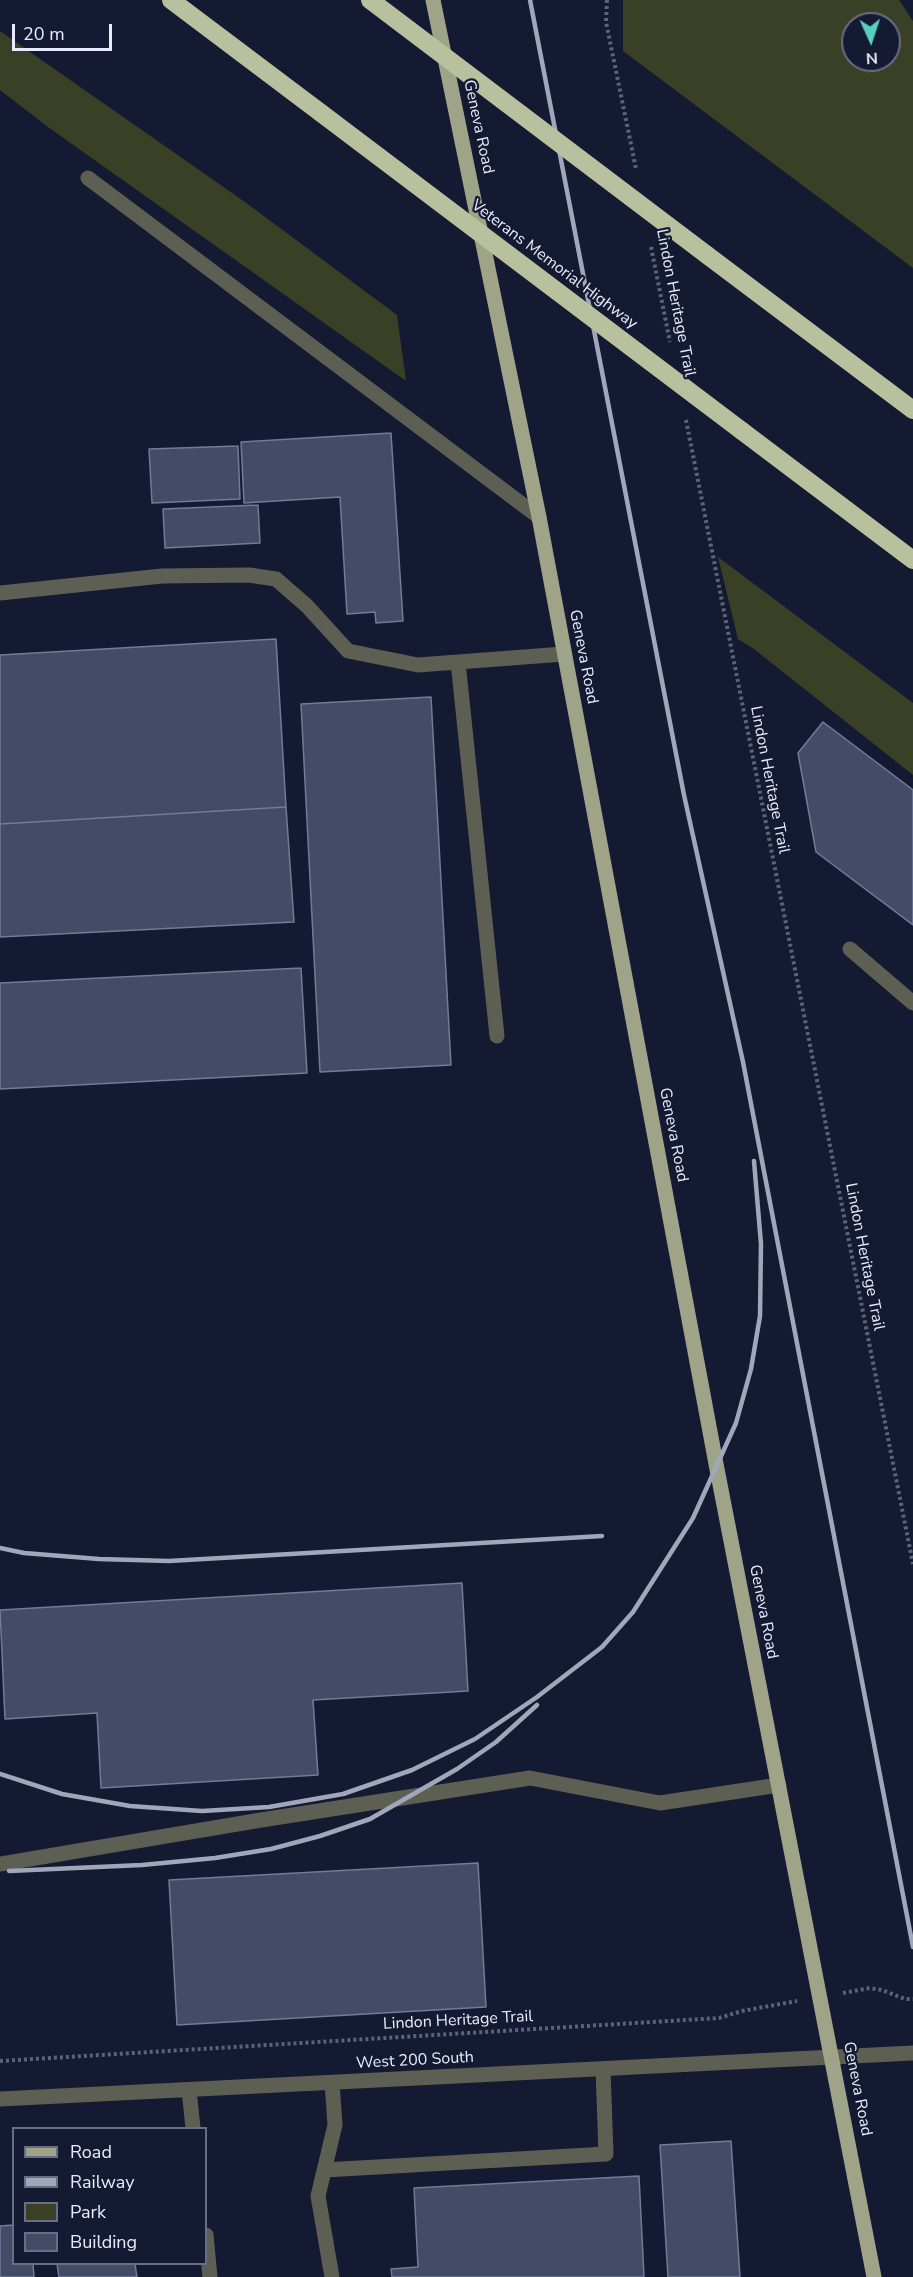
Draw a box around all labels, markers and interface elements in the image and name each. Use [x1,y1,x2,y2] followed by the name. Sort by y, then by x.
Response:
[15,12,116,50] scale bar
[841,12,901,72] north arrow
[23,22,65,46] text: 20 m
[865,47,878,69] text: N
[459,78,497,176] street label: Geneva Road
[467,196,641,334] street label: Veterans Memorial Highway
[651,227,699,379] street label: Lindon Heritage Trail
[564,608,602,706] street label: Geneva Road
[745,704,793,856] street label: Lindon Heritage Trail
[654,1086,692,1184] street label: Geneva Road
[840,1181,888,1333] street label: Lindon Heritage Trail
[744,1563,782,1661] street label: Geneva Road
[383,2007,533,2035] street label: Lindon Heritage Trail
[838,2040,876,2138] street label: Geneva Road
[356,2048,474,2074] street label: West 200 South
[12,2127,207,2265] legend
[70,2140,112,2164] text: Road
[70,2170,135,2194] text: Railway
[70,2200,106,2224] text: Park
[70,2230,137,2254] text: Building

